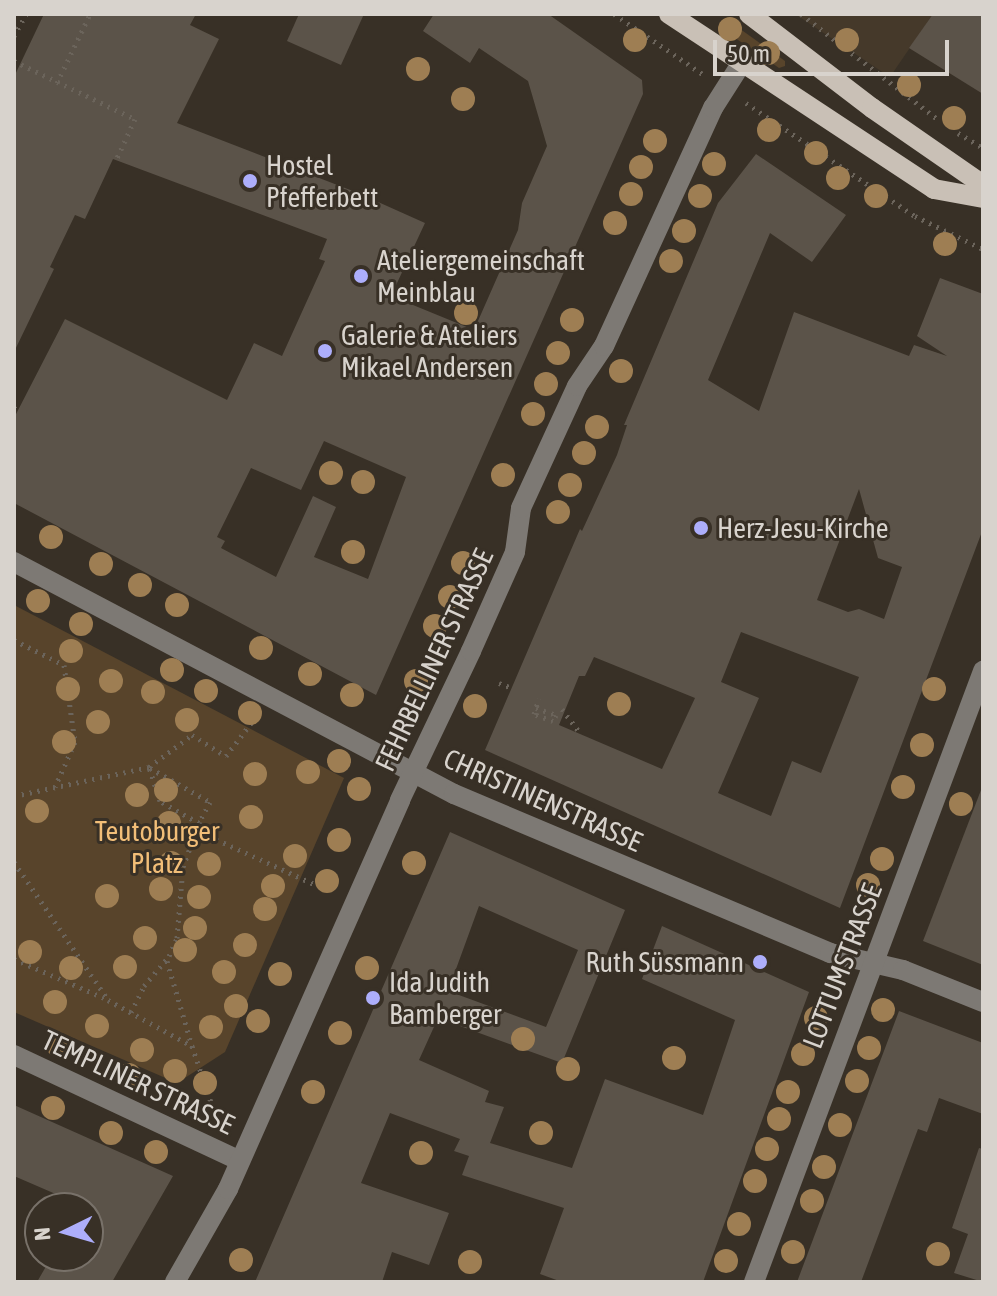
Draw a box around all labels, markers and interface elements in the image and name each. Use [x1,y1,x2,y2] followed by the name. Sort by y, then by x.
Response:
[717,24,953,74] scale bar
[727,40,770,67] text: 50 m
[266,148,378,214] place label: Hostel Pfefferbett
[241,172,259,190] marker: Hostel Pfefferbett
[377,243,585,309] place label: Ateliergemeinschaft Meinblau
[352,267,370,285] marker: Ateliergemeinschaft Meinblau
[341,318,517,384] place label: Galerie & Ateliers Mikael Andersen
[316,342,334,360] marker: Galerie & Ateliers Mikael Andersen
[717,511,888,545] place label: Herz-Jesu-Kirche
[692,519,710,537] marker: Herz-Jesu-Kirche
[368,544,500,776] street label: FEHRBELLINER STRASSE
[439,741,647,859] street label: CHRISTINENSTRASSE
[95,814,219,880] park label: Teutoburger Platz
[795,879,889,1053] street label: LOTTUMSTRASSE
[586,945,744,979] place label: Ruth Süssmann
[751,953,769,971] marker: Ruth Süssmann
[389,965,501,1031] place label: Ida Judith Bamberger
[364,989,382,1007] marker: Ida Judith Bamberger
[37,1023,239,1141] street label: TEMPLINER STRASSE
[24,1192,104,1272] north arrow
[29,1226,56,1242] text: N

